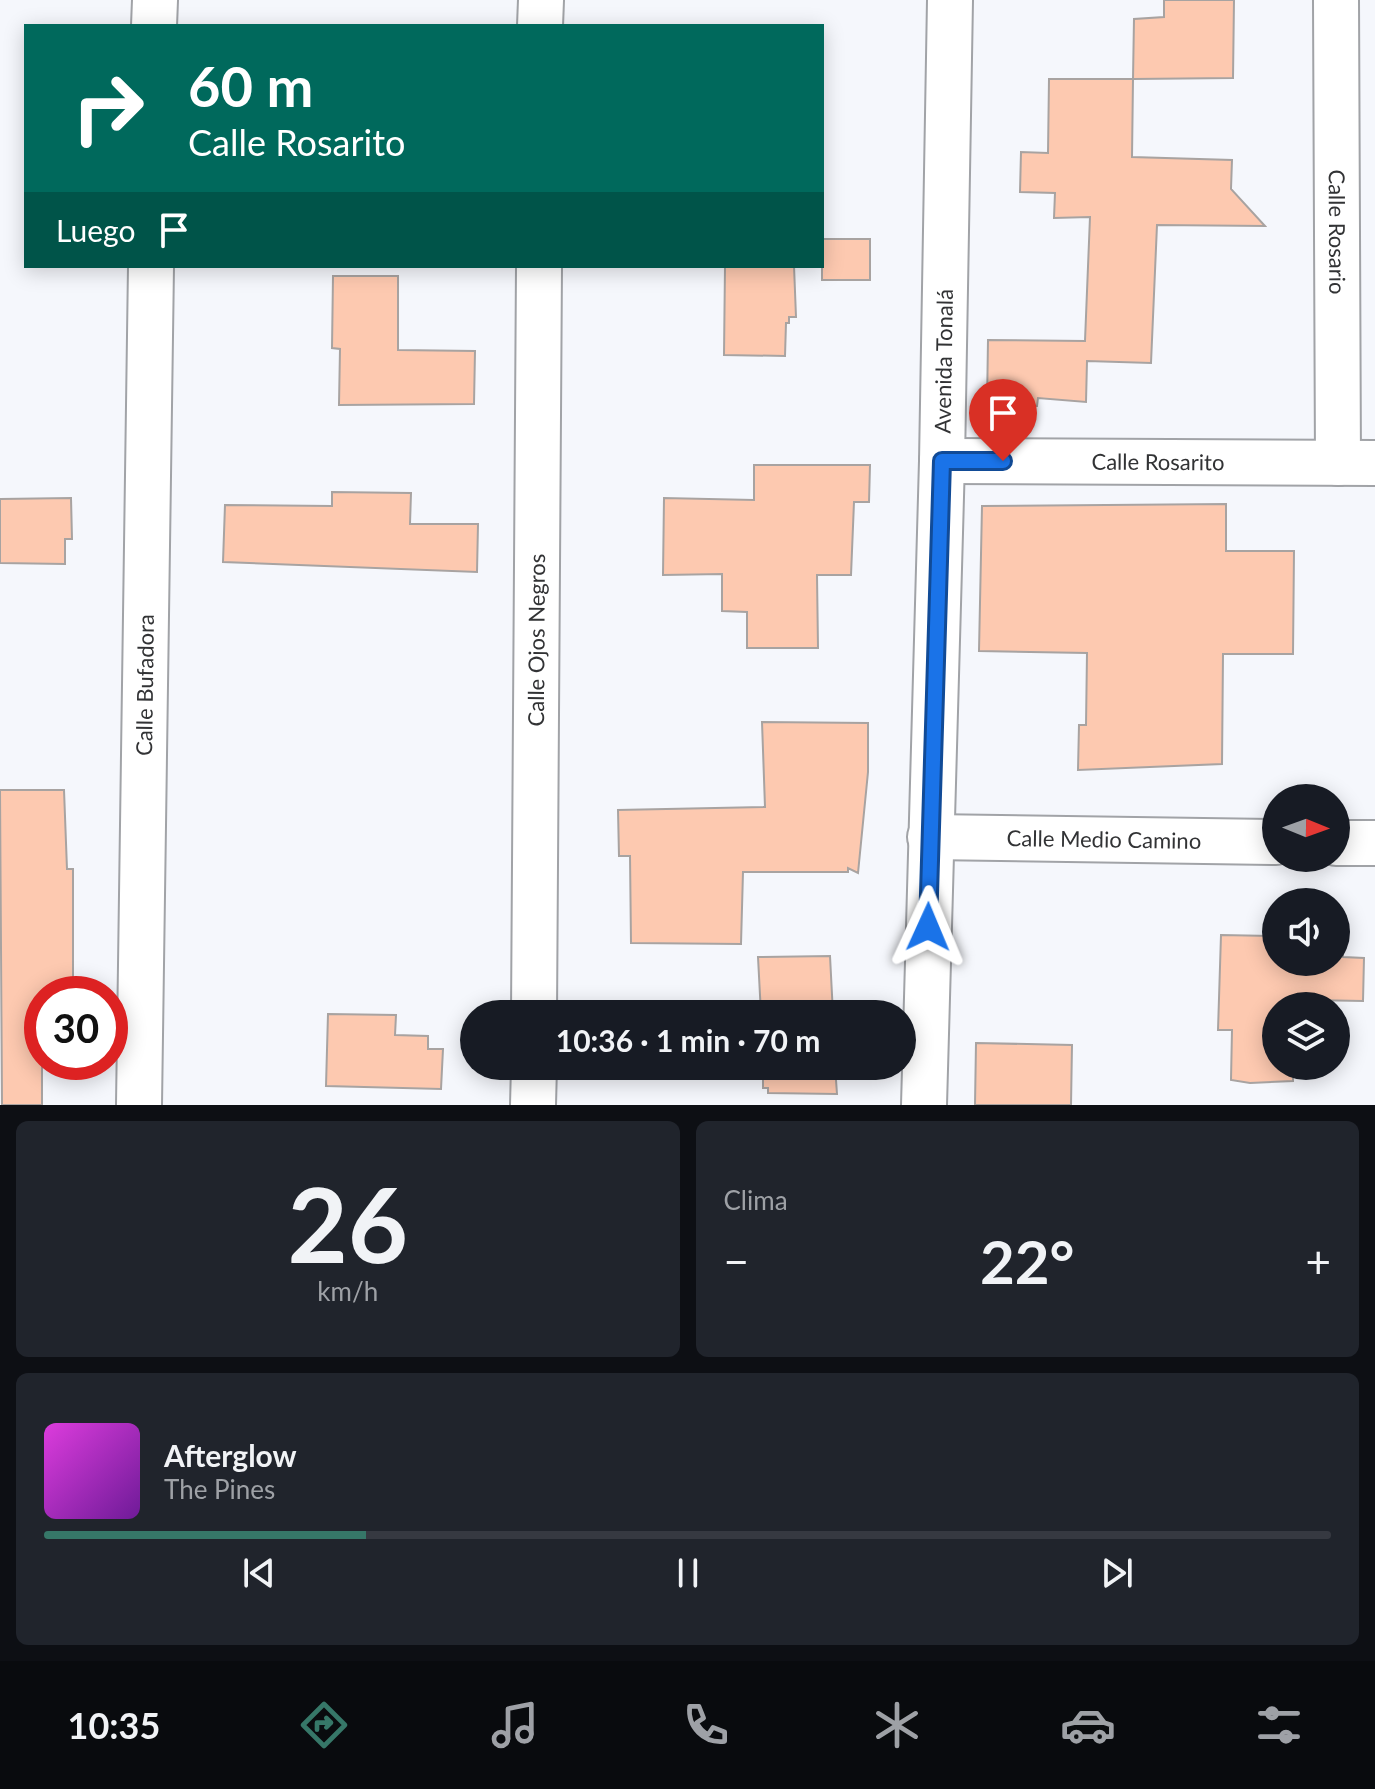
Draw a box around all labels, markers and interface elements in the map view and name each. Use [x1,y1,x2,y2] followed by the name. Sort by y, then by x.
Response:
[188,52,313,119] text: 60 m
[56,56,160,160] icon: right
[188,120,405,164] text: Calle Rosarito
[1324,169,1351,295] street label: Calle Rosario
[152,208,196,252] icon: arrive
[56,212,136,248] text: Luego
[928,289,958,434] street label: Avenida Tonalá
[969,379,1037,461] pin
[981,391,1025,435] icon: arrive
[1091,448,1225,475] street label: Calle Rosarito
[522,554,550,726] street label: Calle Ojos Negros
[130,614,159,756] street label: Calle Bufadora
[1262,784,1350,872] north arrow
[1262,784,1350,1080] map controls
[1007,824,1201,854] street label: Calle Medio Camino
[886,885,970,969] position arrow
[1262,888,1350,976] button: sound
[24,976,128,1080] speed limit sign: 30
[1262,992,1350,1080] button: layers
[556,1022,820,1058] text: 10:36 · 1 min · 70 m
[287,1160,408,1285] text: 26
[724,1184,788,1216] text: Clima
[980,1225,1075,1297] text: 22°
[724,1235,749,1287] text: −
[1305,1235,1331,1287] text: +
[317,1275,378,1307] text: km/h
[164,1437,297,1473] text: Afterglow
[164,1473,275,1505] text: The Pines
[237,1551,281,1595] icon: previous
[666,1551,710,1595] icon: pause
[1095,1551,1139,1595] icon: next
[296,1697,352,1753] icon: directions
[487,1697,543,1753] icon: music
[678,1697,734,1753] icon: phone
[869,1697,925,1753] icon: climate
[1060,1697,1116,1753] icon: car
[1251,1697,1307,1753] icon: filters
[68,1703,160,1747] text: 10:35

